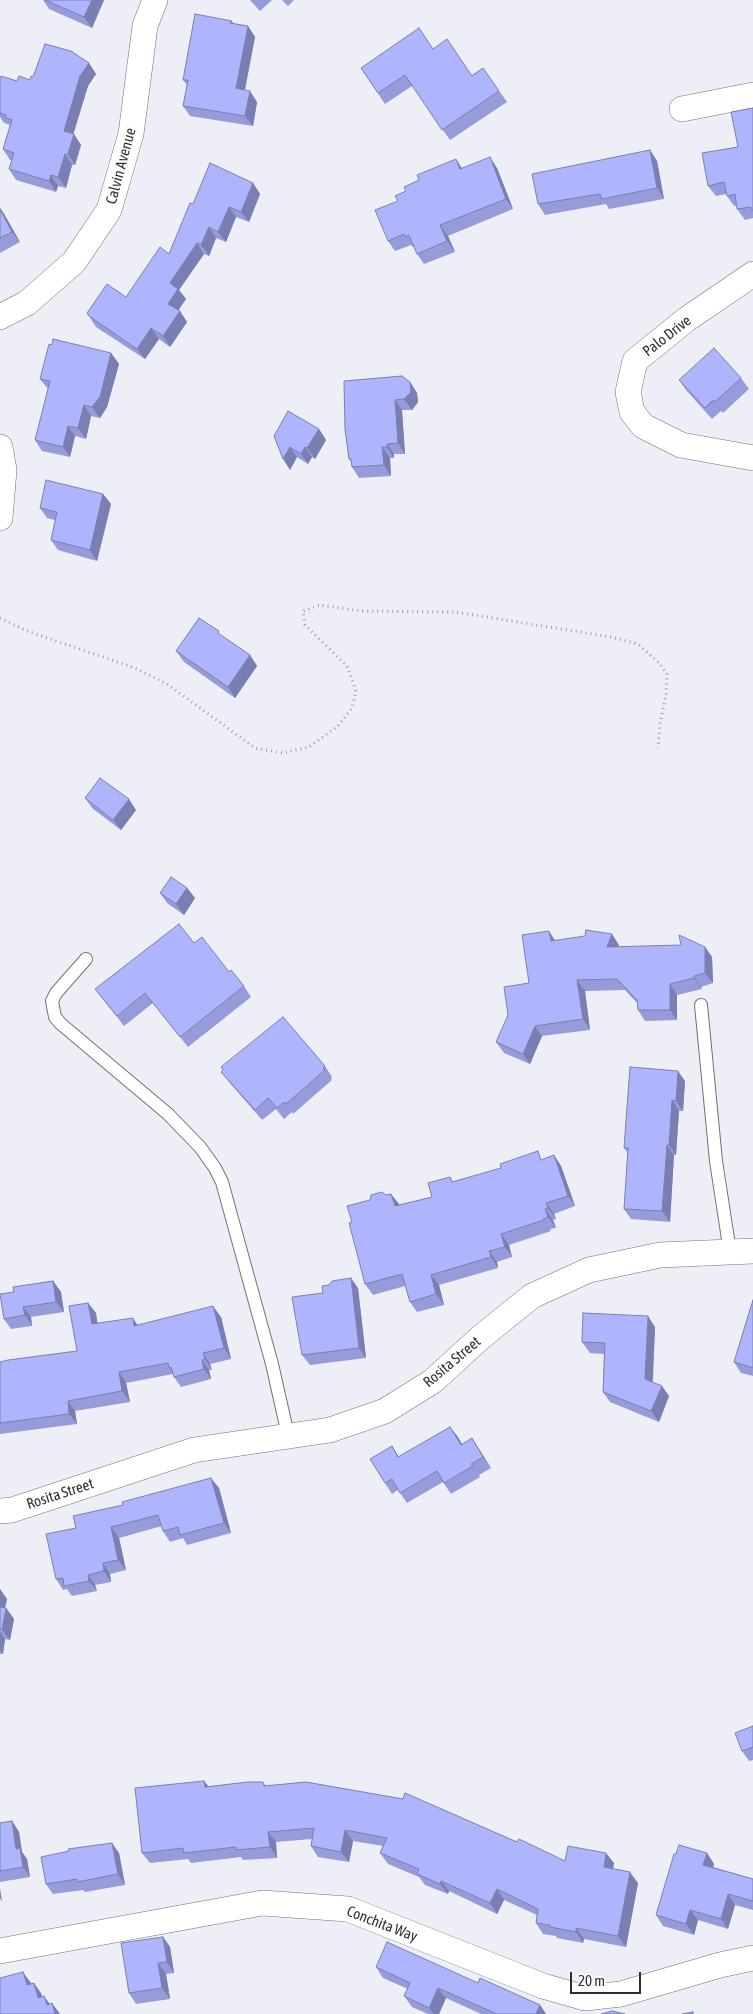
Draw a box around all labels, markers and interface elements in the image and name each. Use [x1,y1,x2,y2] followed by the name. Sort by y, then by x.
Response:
[102,126,140,206] street label: Calvin Avenue
[639,312,695,360] street label: Palo Drive
[420,1333,484,1391] street label: Rosita Street
[24,1475,96,1513] street label: Rosita Street
[344,1902,420,1946] street label: Conchita Way
[573,1962,644,1994] scale bar
[578,1972,605,1989] text: 20 m

